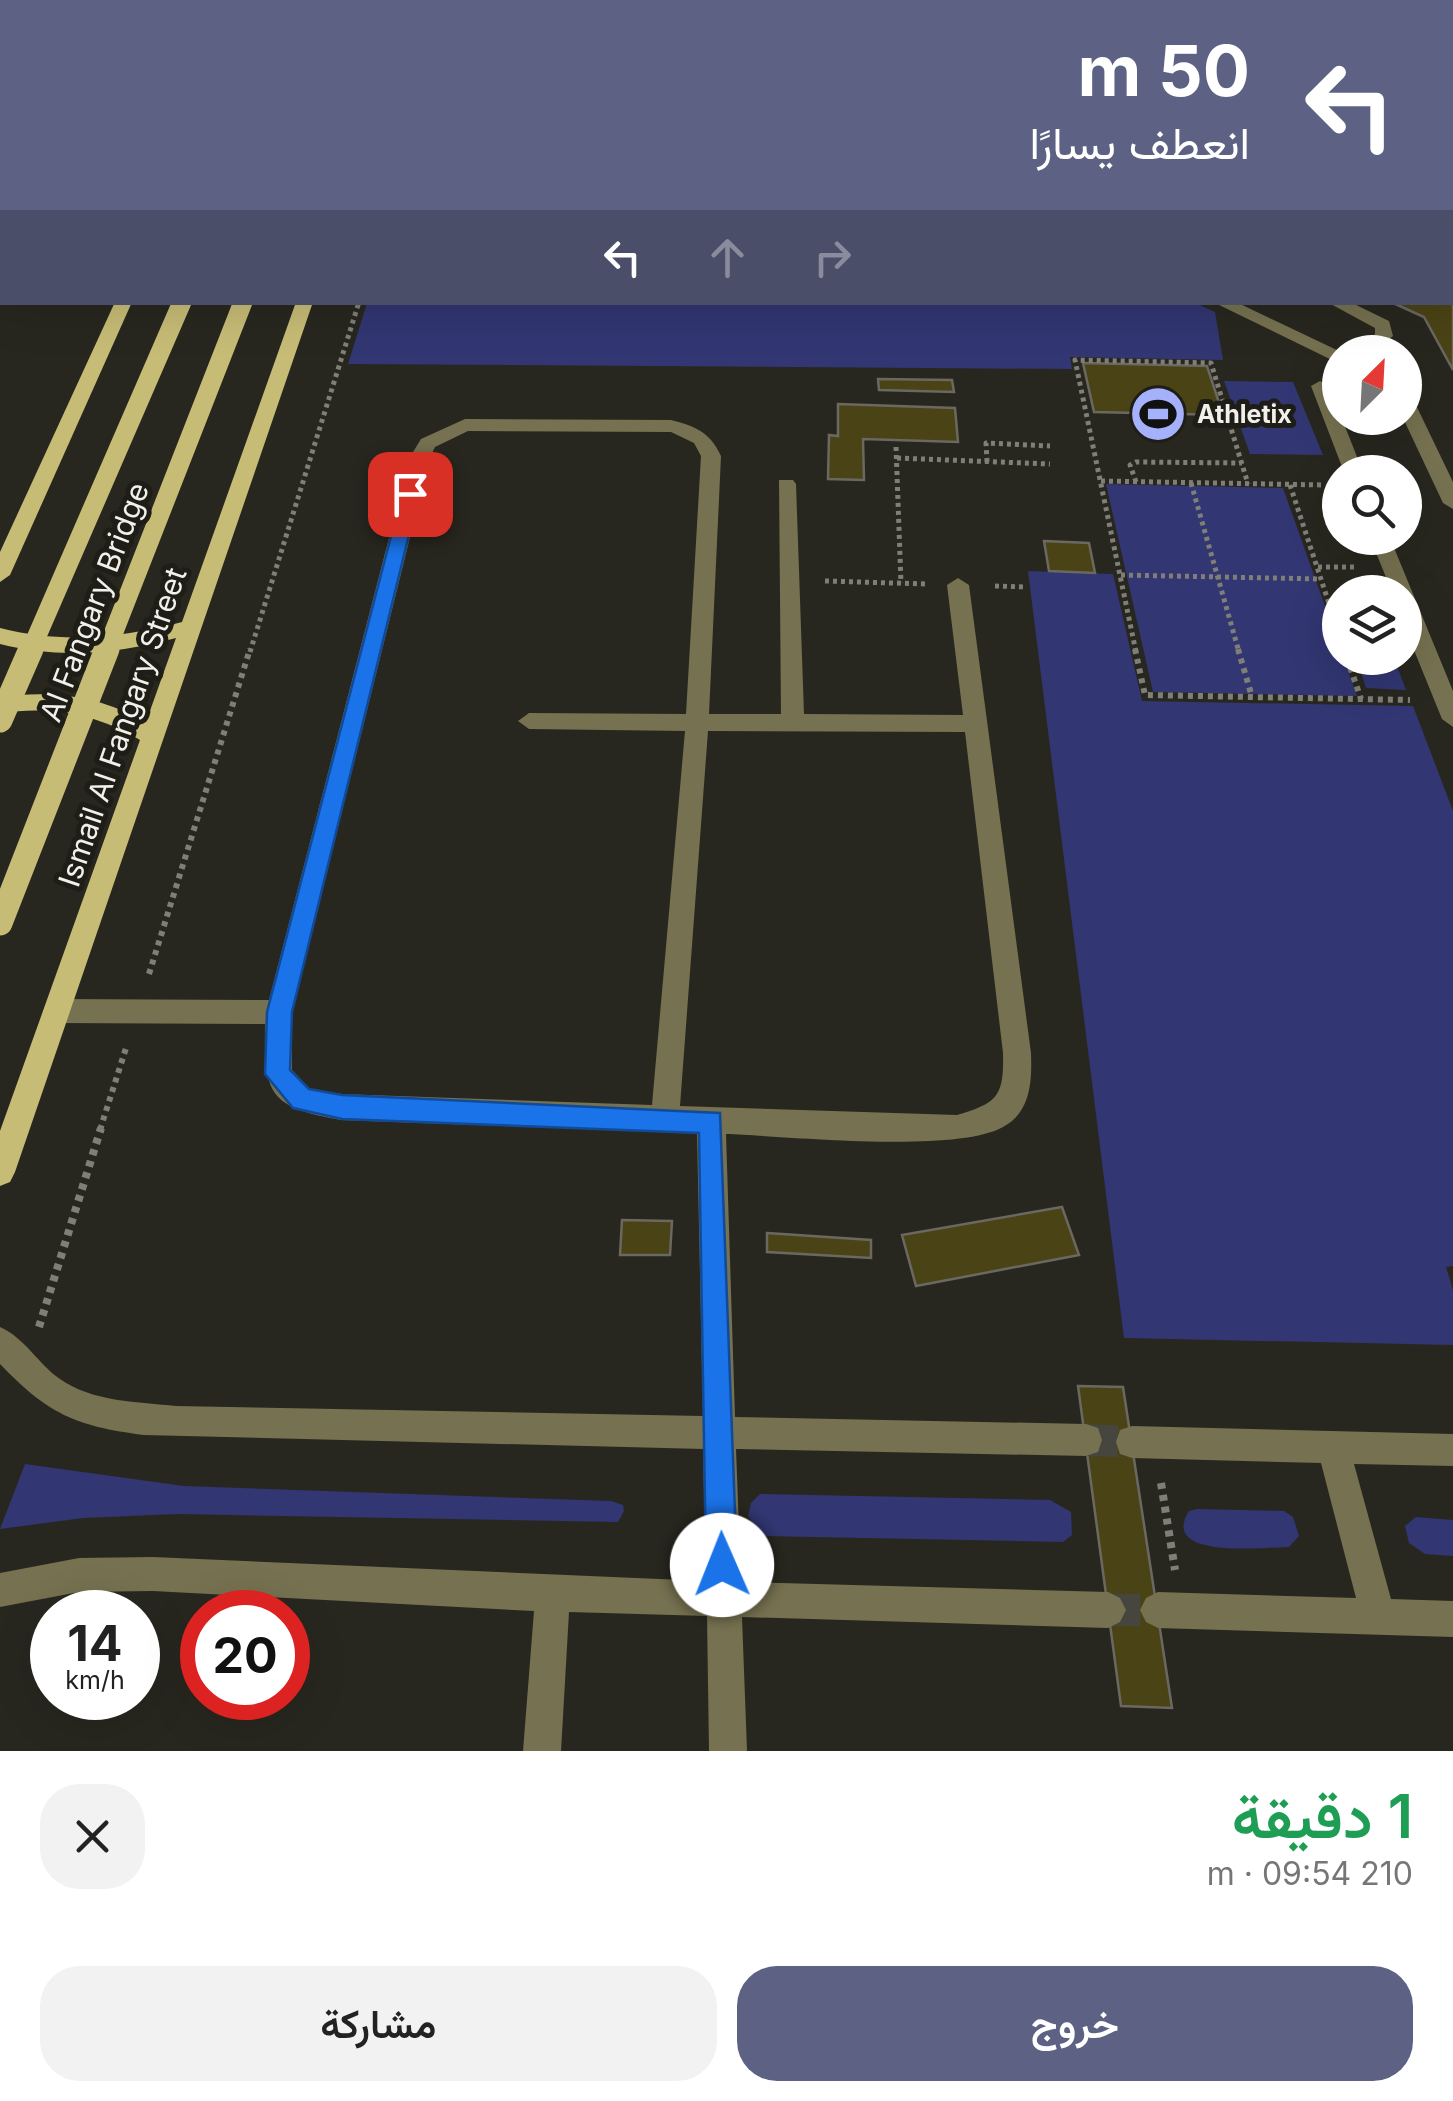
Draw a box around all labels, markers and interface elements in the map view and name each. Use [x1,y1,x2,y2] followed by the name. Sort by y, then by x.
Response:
[1078,28,1250,113] text: 50 m
[1285,40,1415,170] icon: left
[1030,115,1250,170] text: انعطف يسارًا
[595,230,650,285] icon: left
[700,230,755,285] icon: ahead
[805,230,860,285] icon: right
[1322,335,1422,435] north arrow
[1322,335,1422,675] map controls
[1128,384,1188,444] sports icon: Athletix
[1197,399,1292,429] place label: Athletix
[368,452,453,537] pin
[1322,455,1422,555] button: search
[383,467,438,522] icon: arrive
[32,477,156,727] street label: Al Fangary Bridge
[50,563,194,891] street label: Ismail Al Fangary Street
[1322,575,1422,675] button: layers
[670,1513,774,1617] position arrow
[180,1590,310,1720] speed limit sign: 20
[67,1613,123,1673] text: 14
[65,1665,125,1695] text: km/h
[1232,1780,1413,1852] text: 1 دقيقة
[40,1784,145,1889] button: close
[1207,1854,1413,1893] text: 210 m · 09:54
[40,1966,717,2081] button: مشاركة
[737,1966,1413,2081] button: خروج

